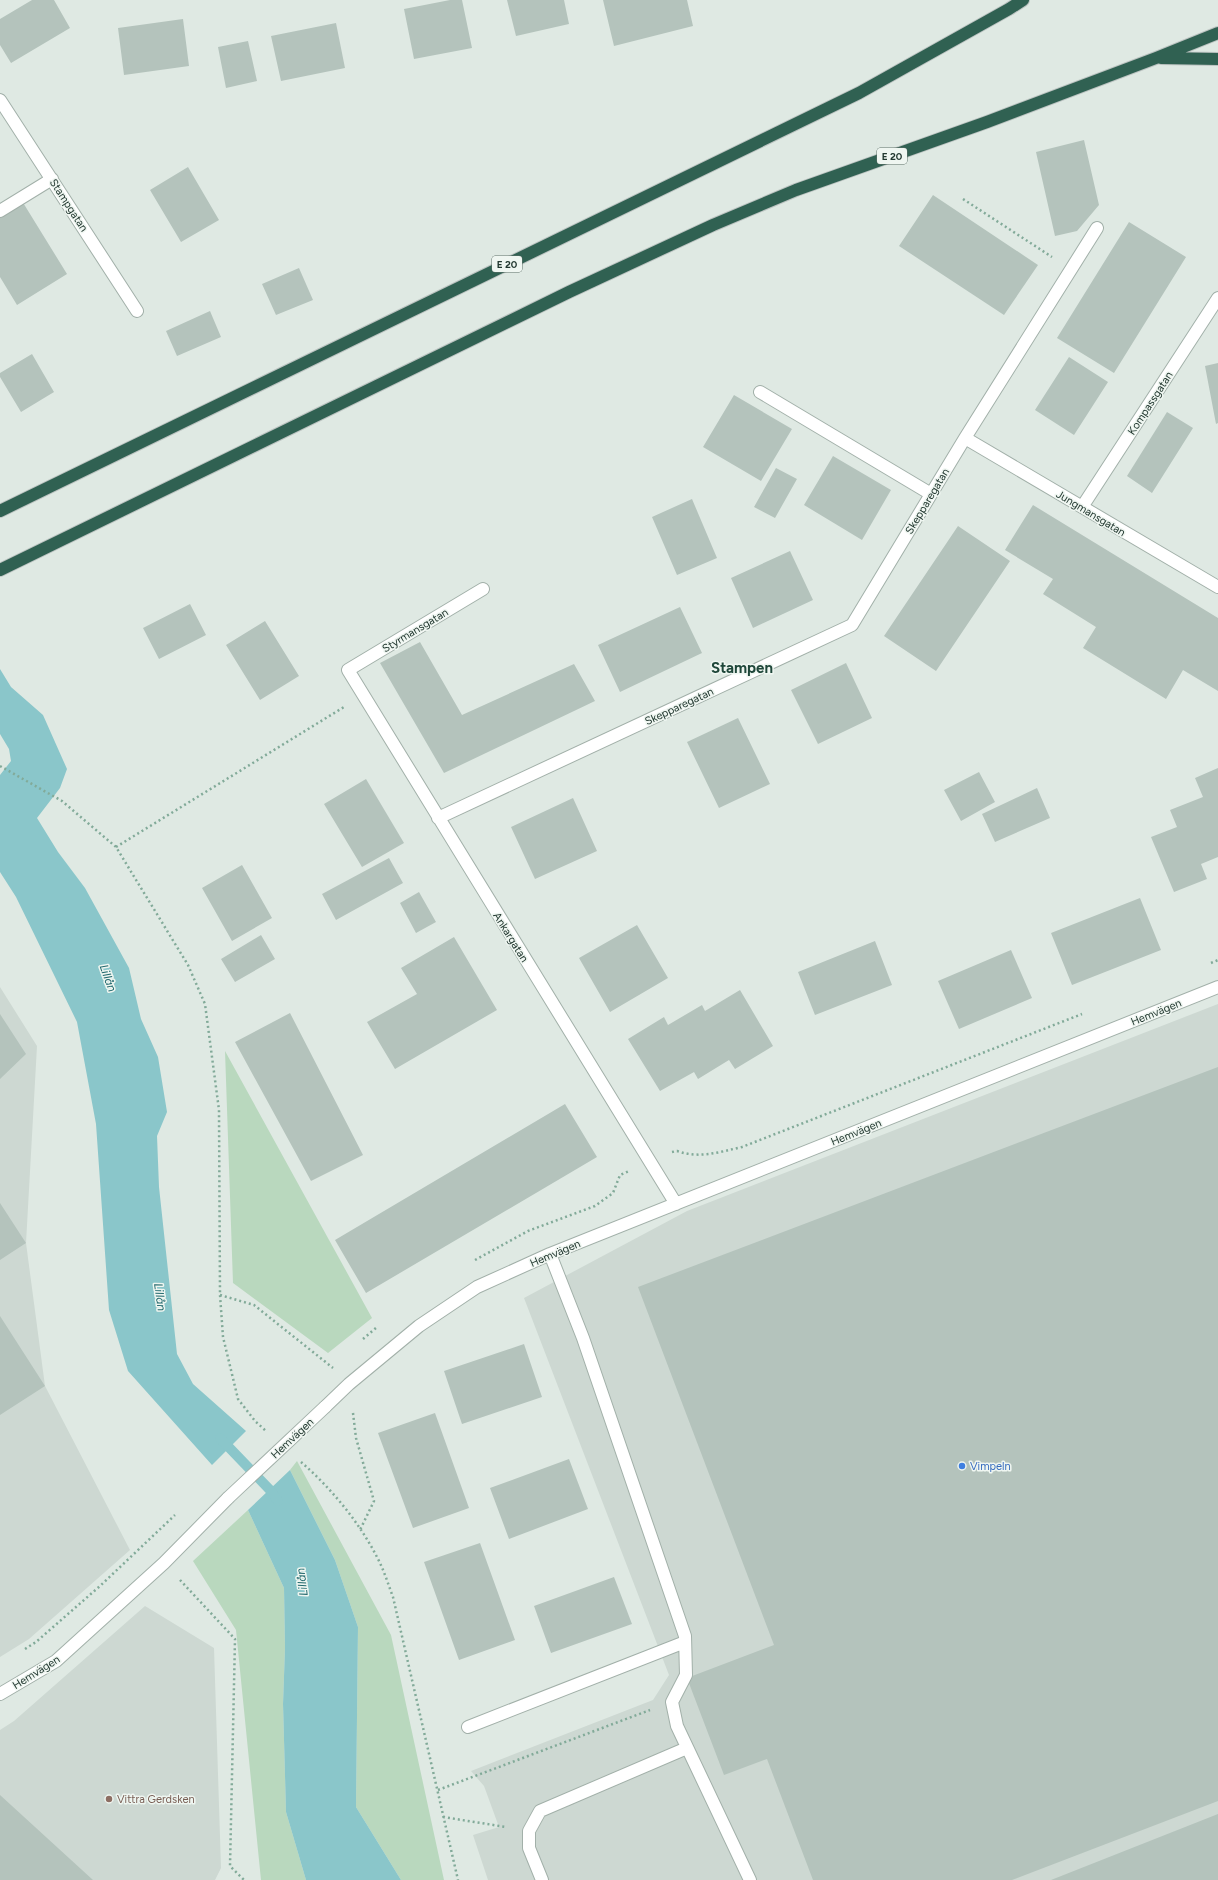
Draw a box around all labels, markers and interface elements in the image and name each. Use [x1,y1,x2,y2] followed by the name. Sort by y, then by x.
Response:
[877,148,907,164] road number: E 20
[47,176,90,234] street label: Stampgatan
[492,256,522,272] road number: E 20
[1125,369,1176,437] street label: Kompassgatan
[903,466,952,536] street label: Skepparegatan
[1054,488,1128,539] street label: Jungmansgatan
[380,606,451,655] street label: Styrmansgatan
[711,659,773,677] district label: Stampen
[643,685,716,728] street label: Skepparegatan
[490,910,531,964] street label: Ankargatan
[97,962,119,994] water label: Lillån
[1129,996,1183,1029] street label: Hemvägen
[829,1116,883,1149] street label: Hemvägen
[528,1237,582,1270] street label: Hemvägen
[151,1282,169,1312] water label: Lillån
[268,1415,316,1461] street label: Hemvägen
[970,1460,1011,1473] place label: Vimpeln
[957,1461,967,1471] marker: Vimpeln
[293,1567,311,1597] water label: Lillån
[10,1653,62,1692] street label: Hemvägen
[117,1793,195,1806] place label: Vittra Gerdsken
[104,1794,114,1804] marker: Vittra Gerdsken

